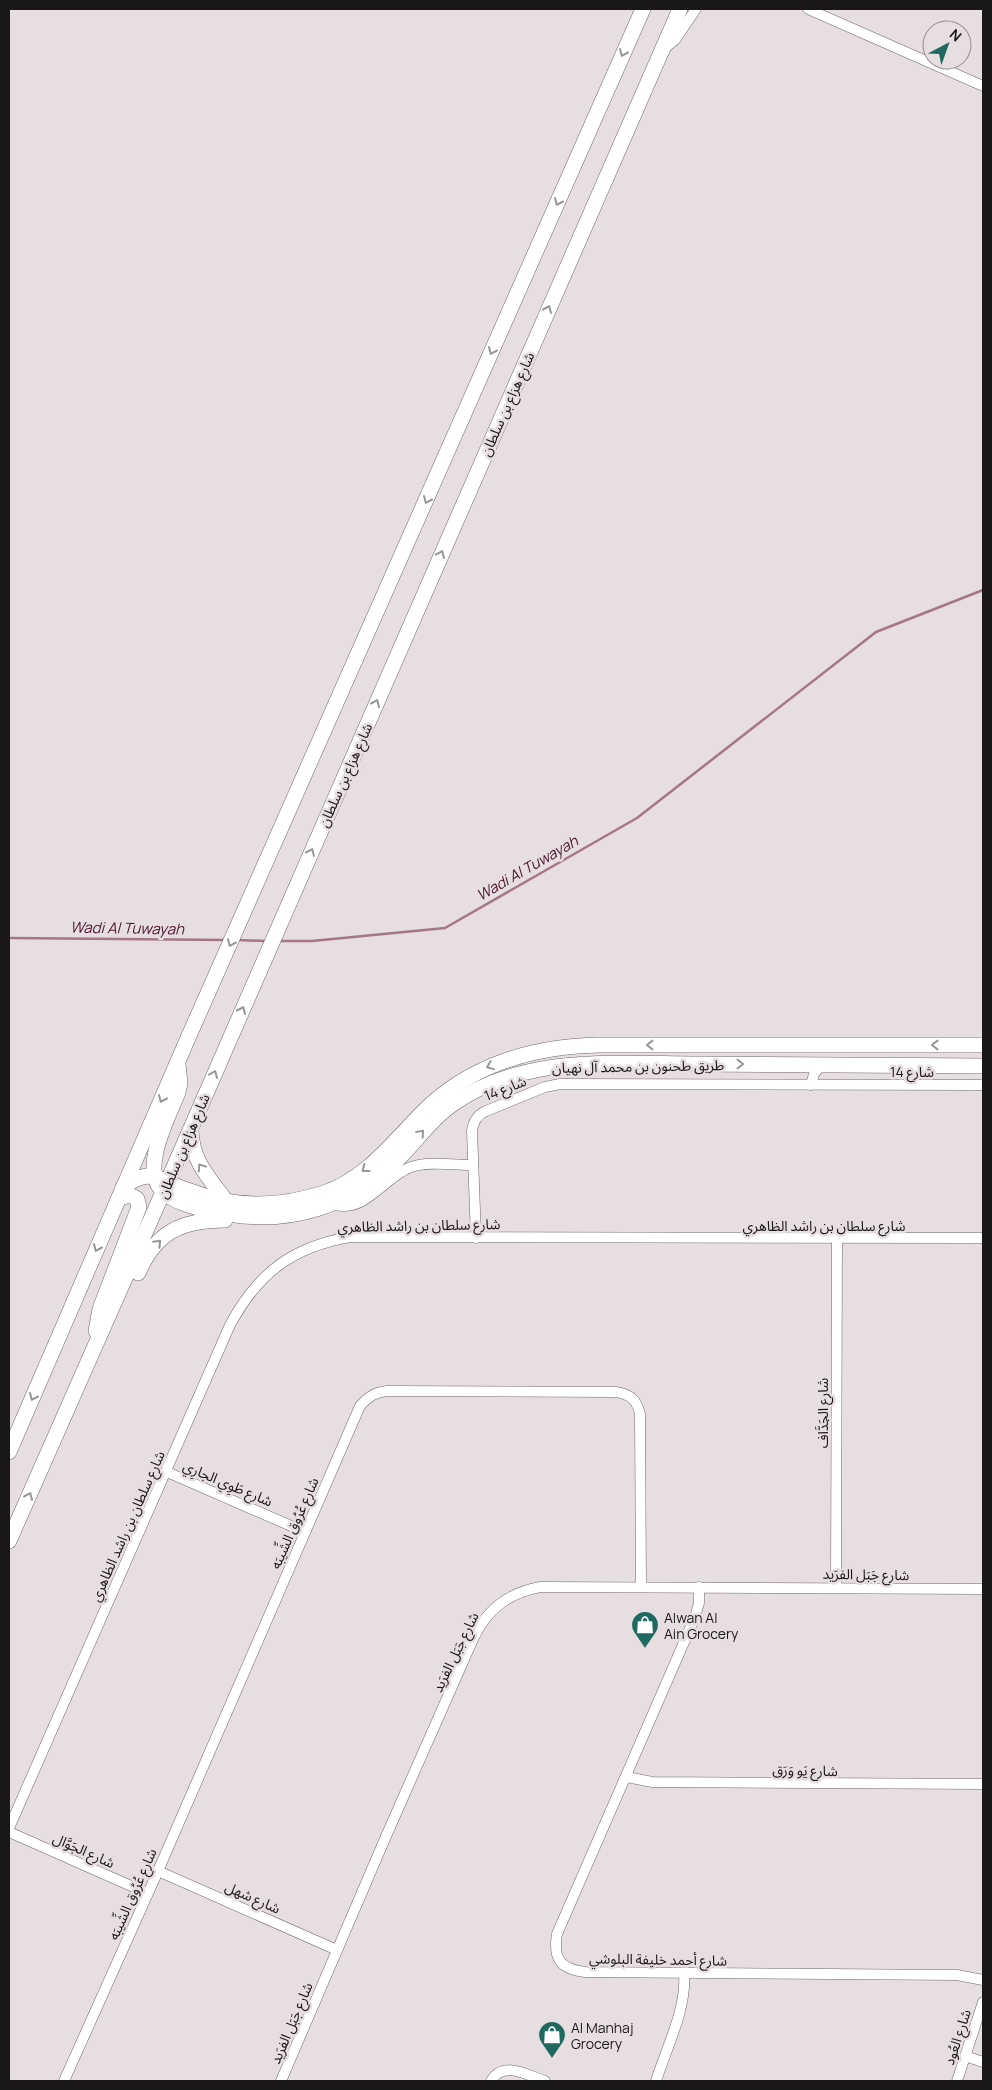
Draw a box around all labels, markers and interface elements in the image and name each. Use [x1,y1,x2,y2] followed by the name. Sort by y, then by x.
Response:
[922,20,972,70] north arrow
[946,24,966,45] text: N
[619,48,630,57] one-way arrow
[554,197,565,206] one-way arrow
[542,305,553,314] one-way arrow
[488,346,499,355] one-way arrow
[476,349,540,460] street label: شارع هزاع بن سلطان
[422,495,433,504] one-way arrow
[435,550,446,559] one-way arrow
[370,699,381,708] one-way arrow
[314,720,378,831] street label: شارع هزاع بن سلطان
[472,830,583,906] water label: Wadi Al Tuwayah
[305,848,316,857] one-way arrow
[70,917,185,940] water label: Wadi Al Tuwayah
[227,938,238,947] one-way arrow
[236,1006,247,1015] one-way arrow
[645,1040,653,1050] one-way arrow
[930,1040,938,1050] one-way arrow
[552,1055,724,1078] street label: طريق طحنون بن محمد آل نهيان
[736,1059,744,1069] one-way arrow
[486,1060,495,1071] one-way arrow
[890,1062,934,1083] street label: شارع 14
[208,1071,218,1079] one-way arrow
[481,1071,530,1107] street label: شارع 14
[152,1091,215,1202] street label: شارع هزاع بن سلطان
[158,1094,168,1103] one-way arrow
[416,1130,424,1139] one-way arrow
[198,1163,208,1172] one-way arrow
[362,1163,371,1171] one-way arrow
[337,1214,501,1238] street label: شارع سلطان بن راشد الظاهري
[742,1216,906,1237] street label: شارع سلطان بن راشد الظاهري
[152,1240,161,1249] one-way arrow
[93,1243,104,1252] one-way arrow
[813,1378,834,1448] street label: شارع الجَدَّاف
[28,1392,39,1401] one-way arrow
[85,1448,171,1605] street label: شارع سلطان بن راشد الظاهري
[179,1456,276,1513] street label: شارع طَوِي الجارِي
[265,1474,324,1573] street label: شارع عُرُوق الشِّيبَه
[22,1492,33,1501] one-way arrow
[822,1564,910,1586] street label: شارع جَبَل الفرَيد
[664,1608,739,1643] place label: Alwan Al Ain Grocery
[427,1609,484,1696] street label: شارع جَبَل الفرَيد
[630,1610,660,1649] shop icon: Alwan Al Ain Grocery
[772,1760,838,1782] street label: شارع يَو وَرَق
[49,1828,118,1874] street label: شارع الجَوَّال
[103,1845,162,1944] street label: شارع عُرُوق الشِّيبَه
[222,1876,284,1919] street label: شارع شهل
[589,1948,727,1972] street label: شارع أحمد خليفة البلوشي
[265,1979,319,2067] street label: شارع جَبَل الفرَيد
[939,2007,977,2068] street label: شارع العُود
[571,2018,633,2053] place label: Al Manhaj Grocery
[537,2020,567,2059] shop icon: Al Manhaj Grocery

